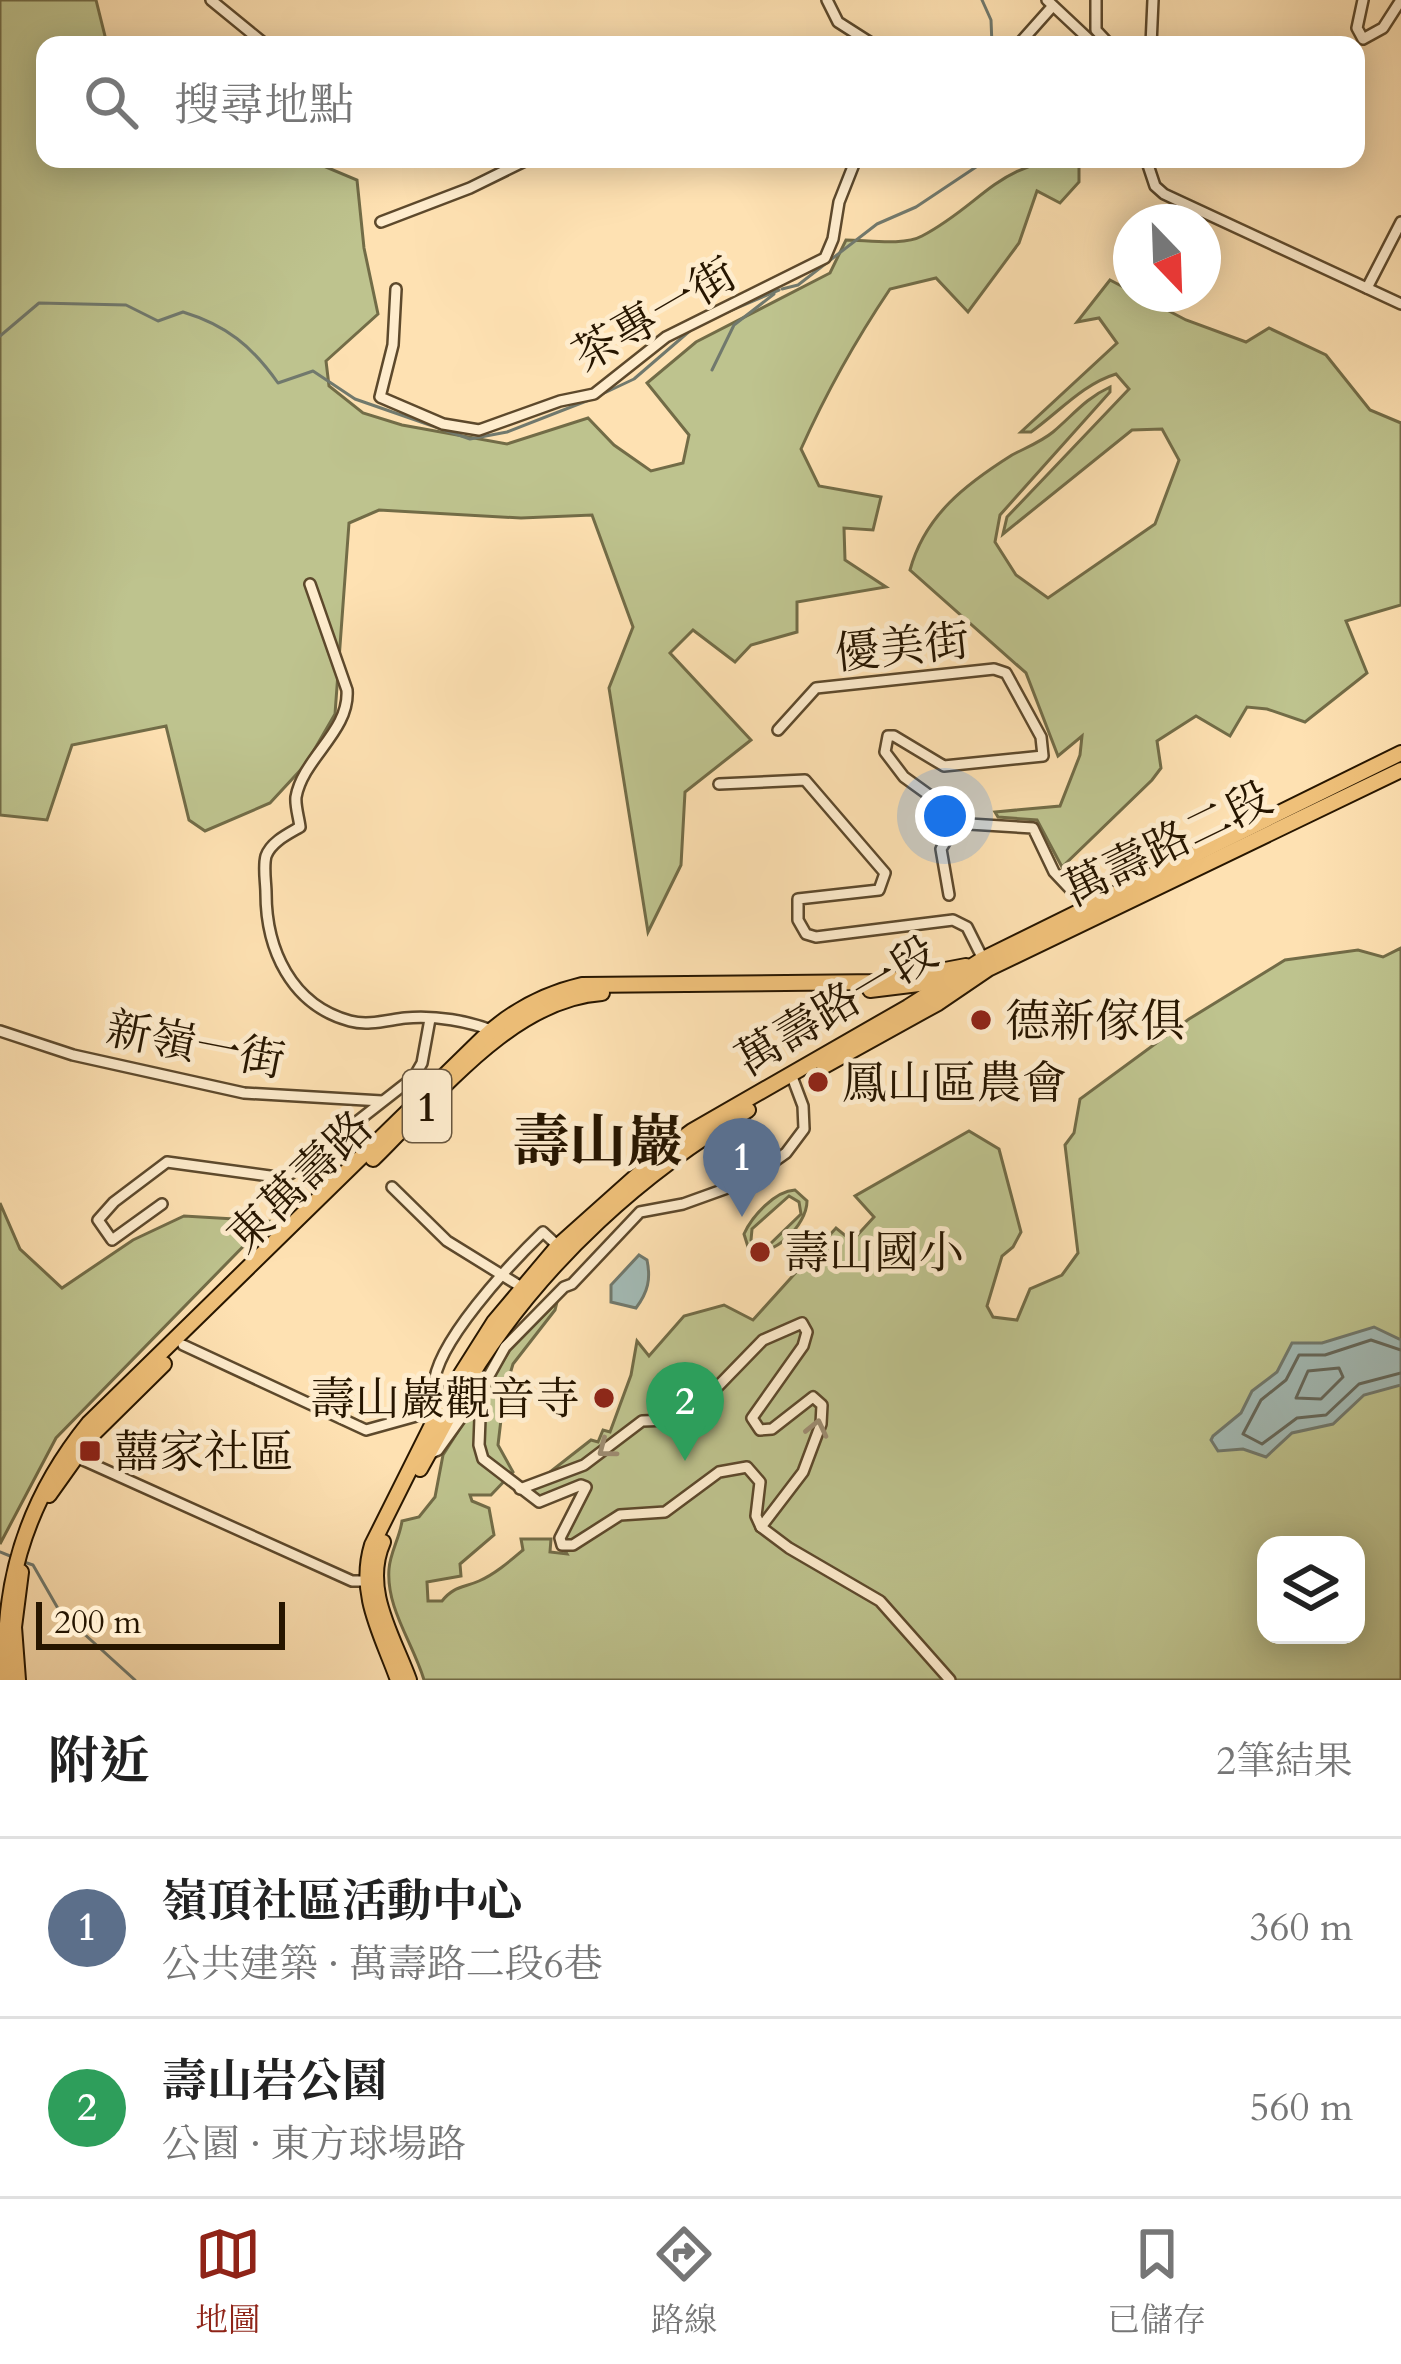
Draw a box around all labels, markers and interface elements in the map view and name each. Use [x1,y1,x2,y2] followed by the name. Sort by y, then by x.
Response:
[36,36,1365,168] search box
[78,69,144,135] icon: search
[174,75,354,136] text: 搜尋地點
[1113,204,1221,312] north arrow
[562,244,748,387] street label: 茶專一街
[832,610,972,685] street label: 優美街
[1053,768,1282,921] street label: 萬壽路二段
[915,786,975,846] your location
[725,922,949,1090] street label: 萬壽路一段
[1005,991,1185,1052] place label: 德新傢俱
[102,998,290,1093] street label: 新嶺一街
[968,1007,994,1033] marker: 德新傢俱
[842,1053,1067,1114] place label: 鳳山區農會
[805,1069,831,1095] marker: 鳳山區農會
[403,1070,451,1142] road number: 1
[214,1098,386,1267] street label: 東萬壽路
[513,1105,684,1182] district label: 壽山巖
[703,1118,781,1217] pin: 1
[784,1223,964,1284] place label: 壽山國小
[747,1239,773,1265] marker: 壽山國小
[646,1362,724,1461] pin: 2
[310,1369,580,1430] place label: 壽山巖觀音寺
[591,1385,617,1411] marker: 壽山巖觀音寺
[803,1418,828,1438] one-way arrow
[114,1422,294,1483] place label: 囍家社區
[598,1435,619,1457] one-way arrow
[77,1438,103,1464] marker: 囍家社區
[1257,1536,1365,1644] map controls
[1257,1536,1365,1644] button: layers
[36,1596,285,1649] scale bar
[54,1600,141,1645] text: 200 m
[48,1727,150,1797] text: 附近
[1216,1735,1353,1788] text: 2筆結果
[162,1871,522,1932] text: 嶺頂社區活動中心
[77,1901,97,1954] text: 1
[1250,1901,1353,1954] text: 360 m
[162,1938,603,1991] text: 公共建築 · 萬壽路二段6巷
[162,2051,387,2112] text: 壽山岩公園
[77,2081,97,2134] text: 2
[1250,2081,1353,2134] text: 560 m
[162,2118,466,2171] text: 公園 · 東方球場路
[195,2221,261,2343] tab: 地圖
[651,2221,717,2343] tab: 路線
[1107,2221,1206,2343] tab: 已儲存

